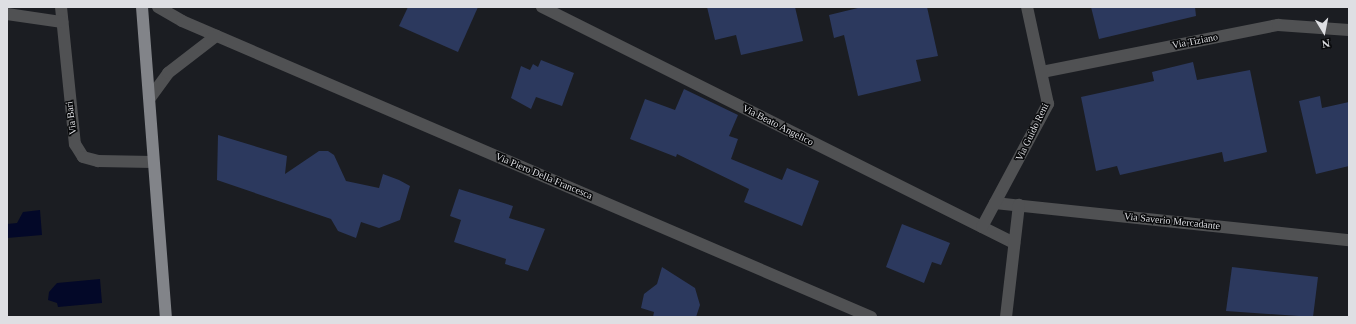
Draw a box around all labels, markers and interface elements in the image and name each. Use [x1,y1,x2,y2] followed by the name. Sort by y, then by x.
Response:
[1304,12,1344,52] north arrow
[1171,31,1219,51] street label: Via Tiziano
[1321,37,1331,50] text: N
[63,101,79,135] street label: Via Bari
[1013,101,1051,163] street label: Via Guido Reni
[740,102,816,148] street label: Via Beato Angelico
[494,150,594,202] street label: Via Piero Della Francesca
[1123,210,1221,232] street label: Via Saverio Mercadante

